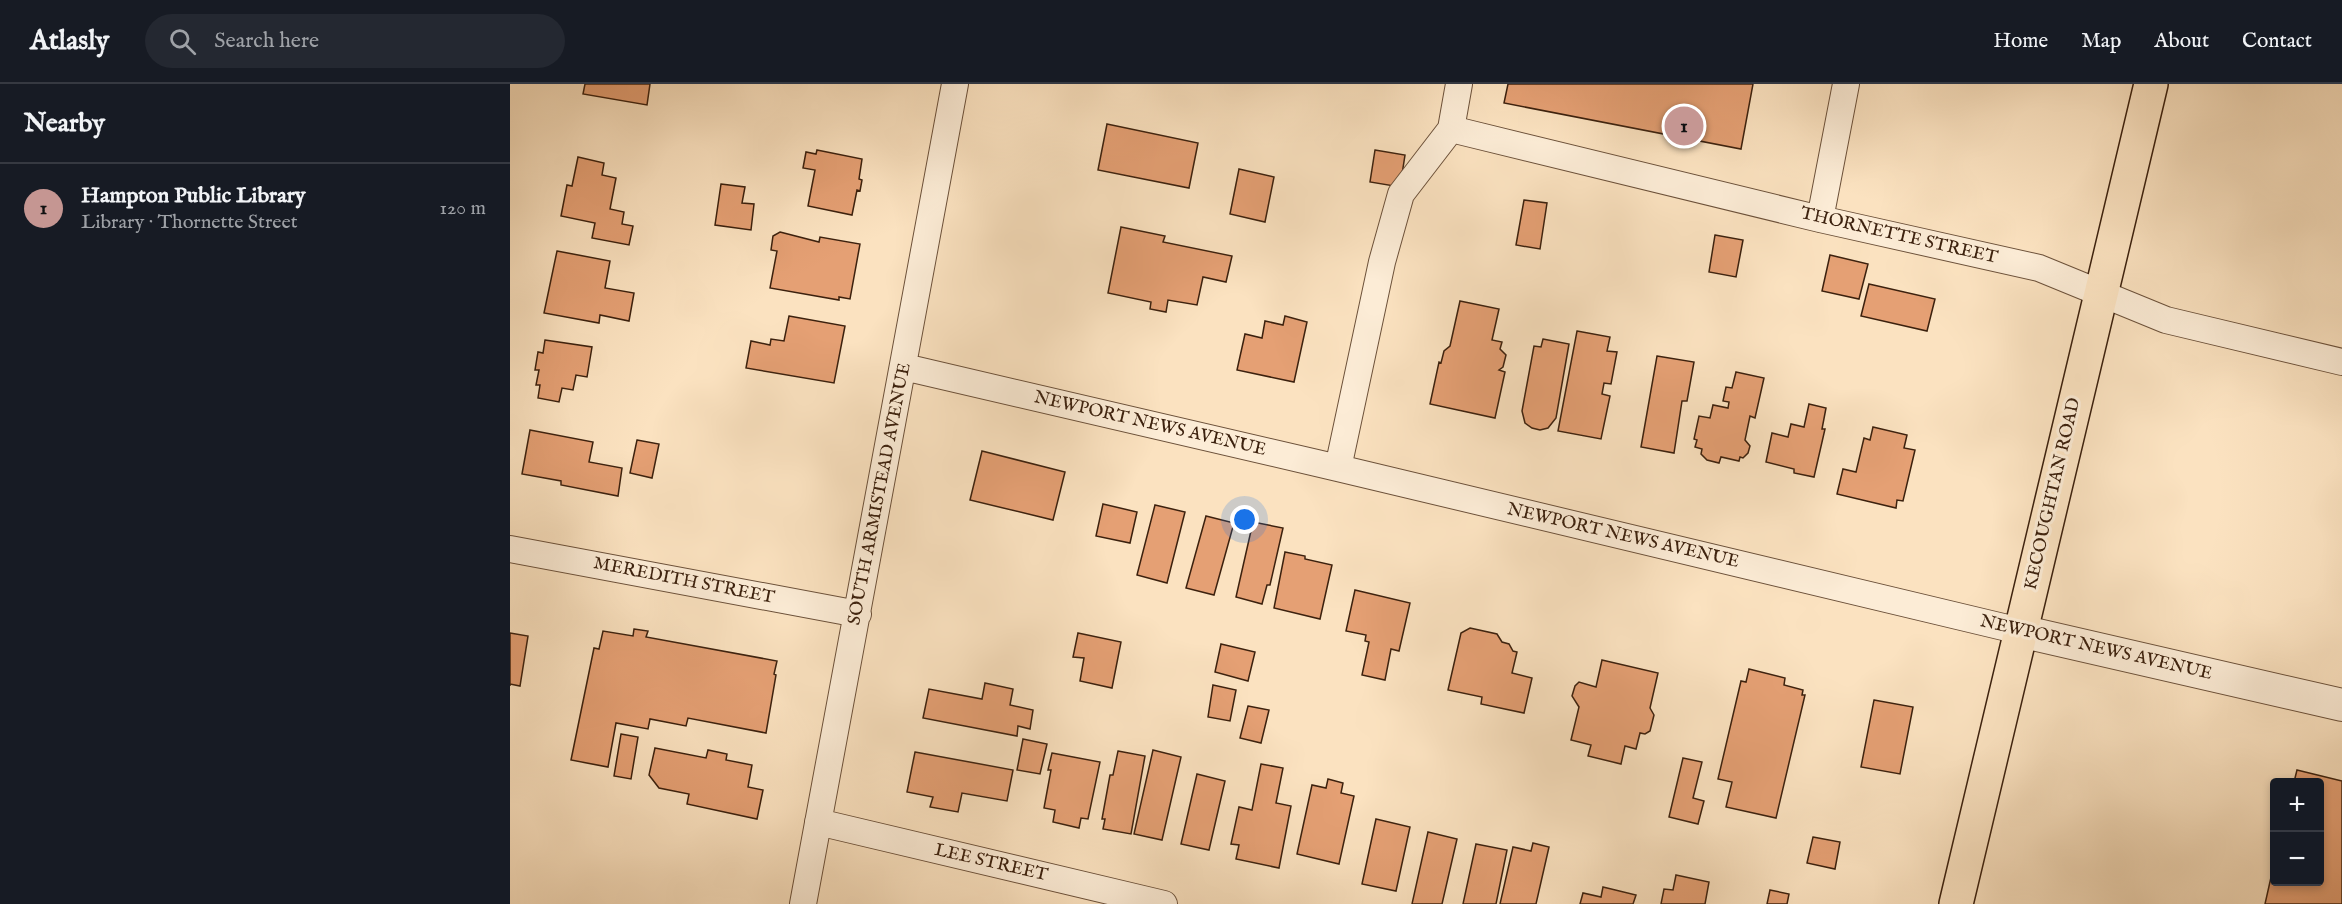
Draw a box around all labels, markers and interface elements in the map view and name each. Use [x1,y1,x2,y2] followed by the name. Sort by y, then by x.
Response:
[145,14,565,68] search box
[30,24,109,59] text: Atlasly
[166,25,199,58] icon: search
[214,27,319,55] text: Search here
[1993,28,2048,55] text: Home
[2081,28,2121,55] text: Map
[2154,28,2209,55] text: About
[2242,28,2312,55] text: Contact
[1664,104,1704,148] pin: 1
[24,107,105,140] text: Nearby
[81,182,306,210] text: Hampton Public Library
[40,196,47,221] text: 1
[440,196,486,221] text: 120 m
[1798,202,2000,270] street label: THORNETTE STREET
[81,210,298,235] text: Library · Thornette Street
[843,361,917,627] street label: SOUTH ARMISTEAD AVENUE
[1032,386,1268,462] street label: NEWPORT NEWS AVENUE
[2020,396,2086,592] street label: KECOUGHTAN ROAD
[1505,498,1741,574] street label: NEWPORT NEWS AVENUE
[1230,505,1259,534] your location
[592,552,776,610] street label: MEREDITH STREET
[1978,610,2214,686] street label: NEWPORT NEWS AVENUE
[2270,778,2324,886] map controls
[2270,778,2324,832] button: +
[2270,832,2324,886] button: −
[932,839,1050,887] street label: LEE STREET

